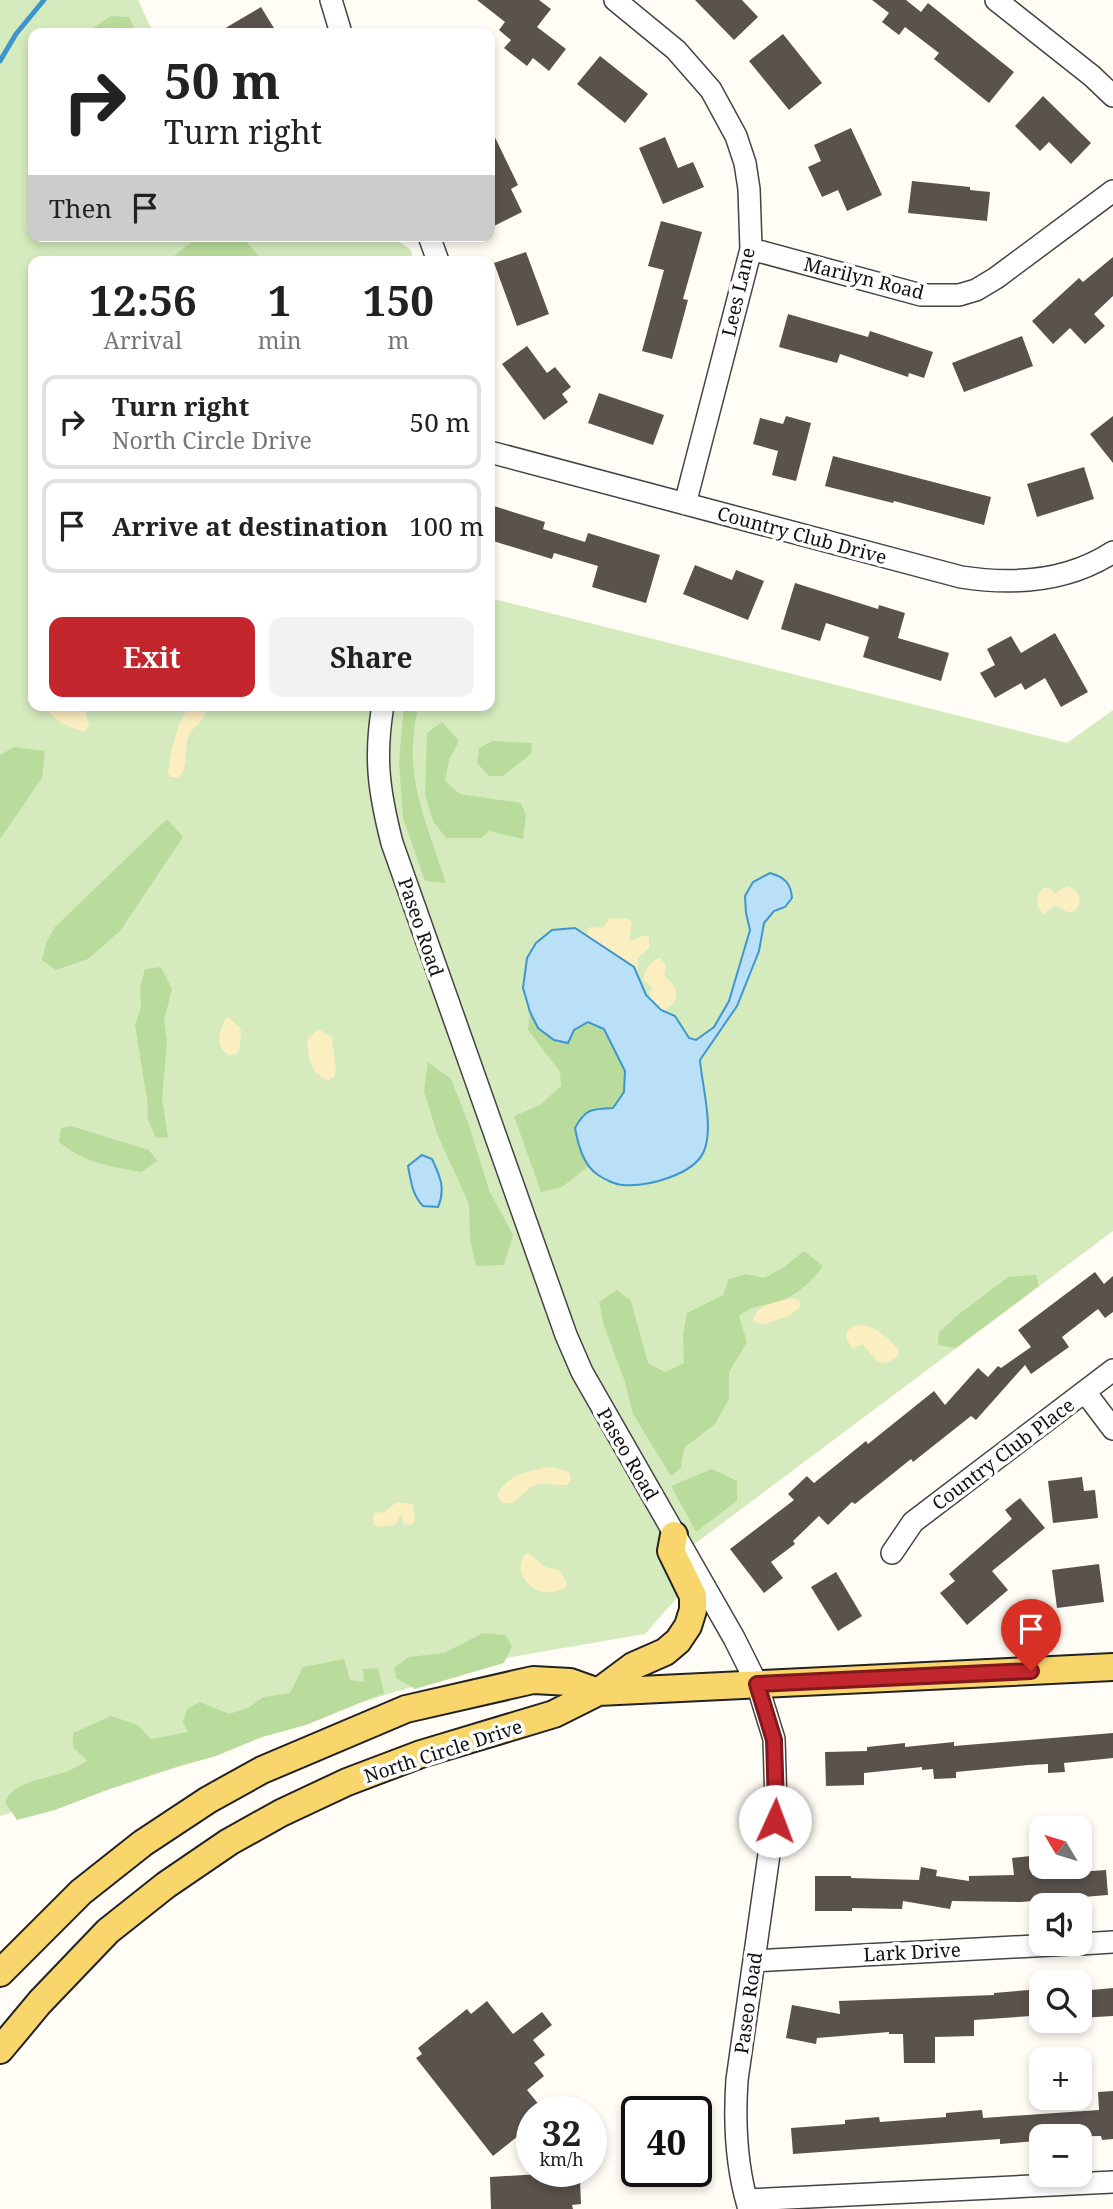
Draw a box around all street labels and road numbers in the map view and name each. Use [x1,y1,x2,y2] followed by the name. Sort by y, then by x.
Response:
[715,245,761,339] street label: Lees Lane
[801,250,927,306] street label: Marilyn Road
[714,500,890,570] street label: Country Club Drive
[392,874,450,980] street label: Paseo Road
[926,1392,1080,1516] street label: Country Club Place
[591,1403,665,1505] street label: Paseo Road
[360,1713,526,1789] street label: North Circle Drive
[863,1936,961,1968] street label: Lark Drive
[728,1950,768,2056] street label: Paseo Road

